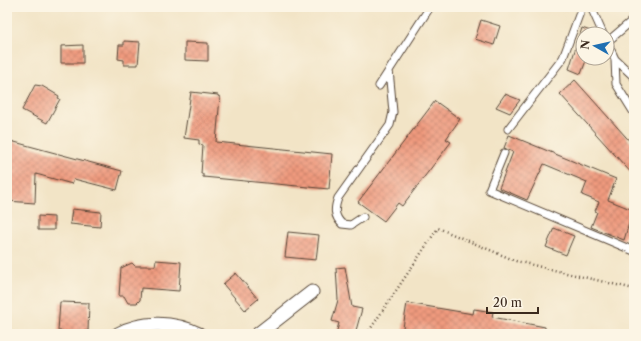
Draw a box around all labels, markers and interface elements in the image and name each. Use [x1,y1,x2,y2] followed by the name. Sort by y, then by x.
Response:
[575,26,615,66] north arrow
[578,38,593,50] text: N
[487,289,538,315] scale bar
[493,295,522,310] text: 20 m

